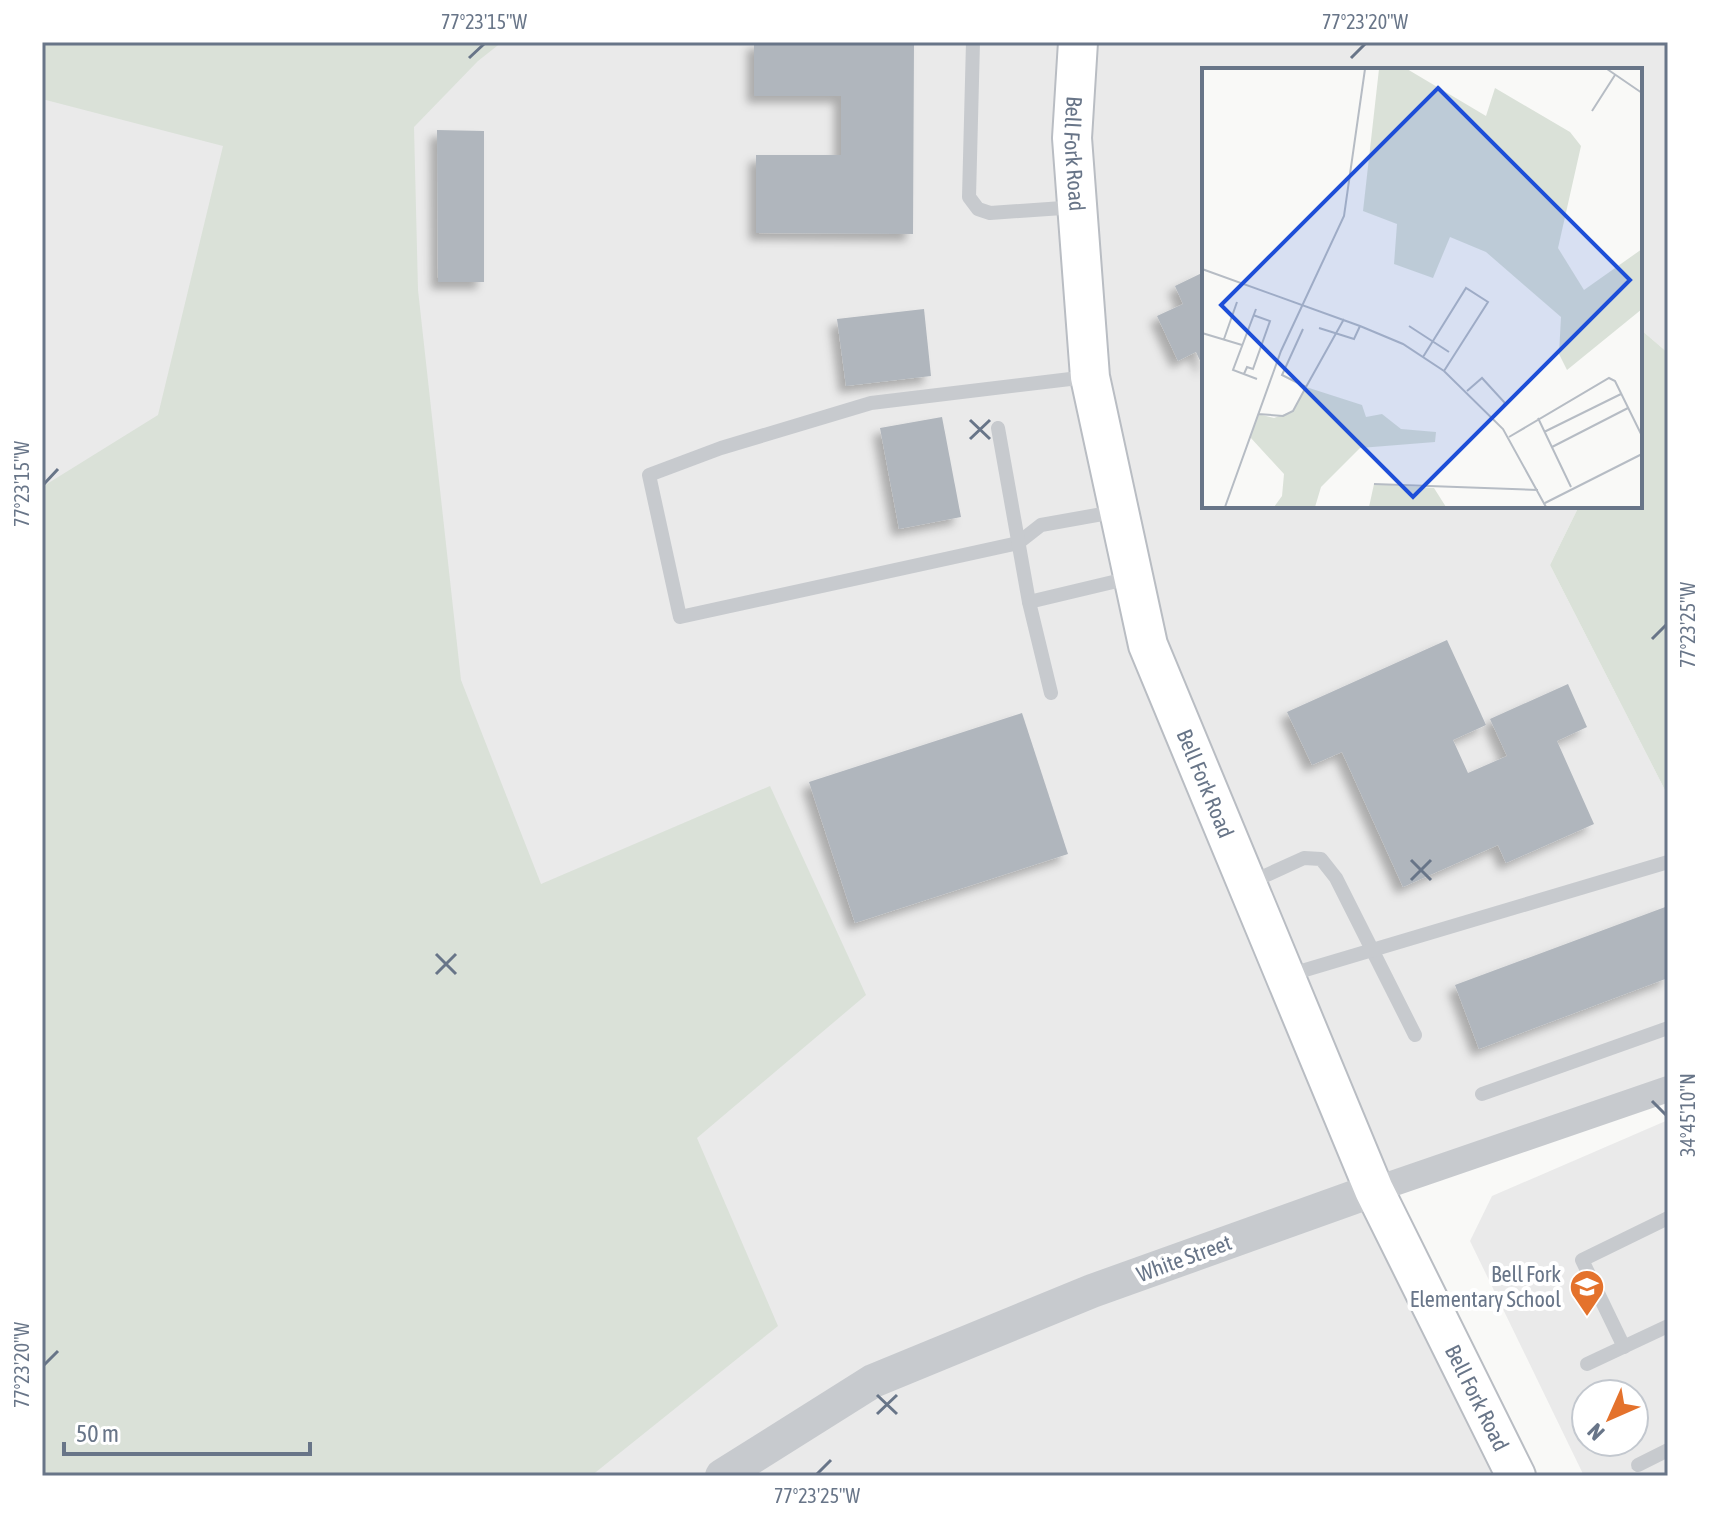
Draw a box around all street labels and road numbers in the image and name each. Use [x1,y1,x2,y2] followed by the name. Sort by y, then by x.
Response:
[1059,96,1090,212] street label: Bell Fork Road
[1171,725,1239,842] street label: Bell Fork Road
[1133,1229,1235,1287] street label: White Street
[1440,1340,1514,1455] street label: Bell Fork Road

